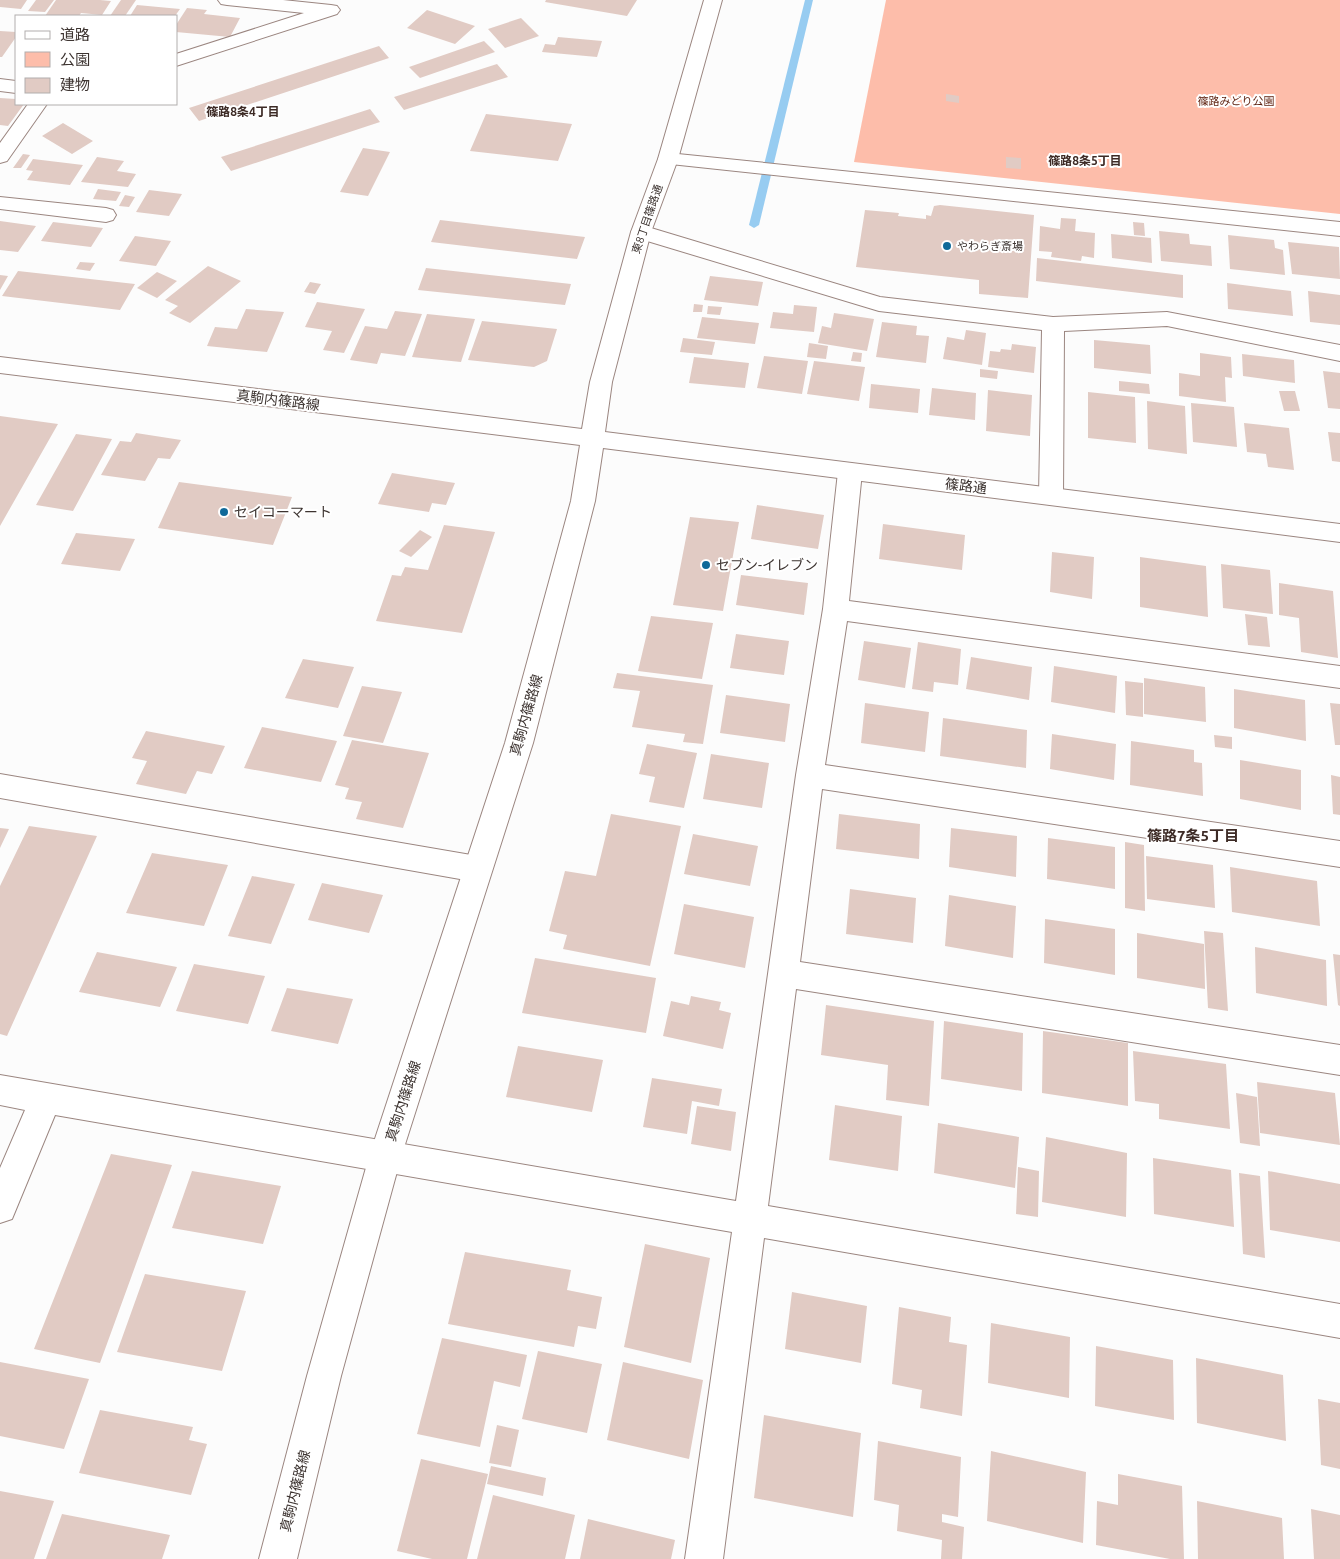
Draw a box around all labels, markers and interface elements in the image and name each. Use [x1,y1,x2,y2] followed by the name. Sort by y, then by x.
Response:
[15,15,178,105] legend
[60,26,90,43] text: 道路
[60,51,90,68] text: 公園
[60,76,90,93] text: 建物
[1198,95,1275,107] park label: 篠路みどり公園
[206,105,280,118] district label: 篠路8条4丁目
[1048,154,1122,167] district label: 篠路8条5丁目
[630,183,664,255] street label: 東8丁目篠路通
[941,240,953,252] marker: やわらぎ斎場
[957,240,1023,252] place label: やわらぎ斎場
[235,387,321,413] street label: 真駒内篠路線
[944,476,988,496] street label: 篠路通
[234,504,332,520] place label: セイコーマート
[218,506,230,518] marker: セイコーマート
[716,557,818,573] place label: セブン-イレブン
[700,559,712,571] marker: セブン-イレブン
[507,672,545,758] street label: 真駒内篠路線
[1147,827,1239,844] district label: 篠路7条5丁目
[382,1059,424,1143] street label: 真駒内篠路線
[277,1448,313,1534] street label: 真駒内篠路線

